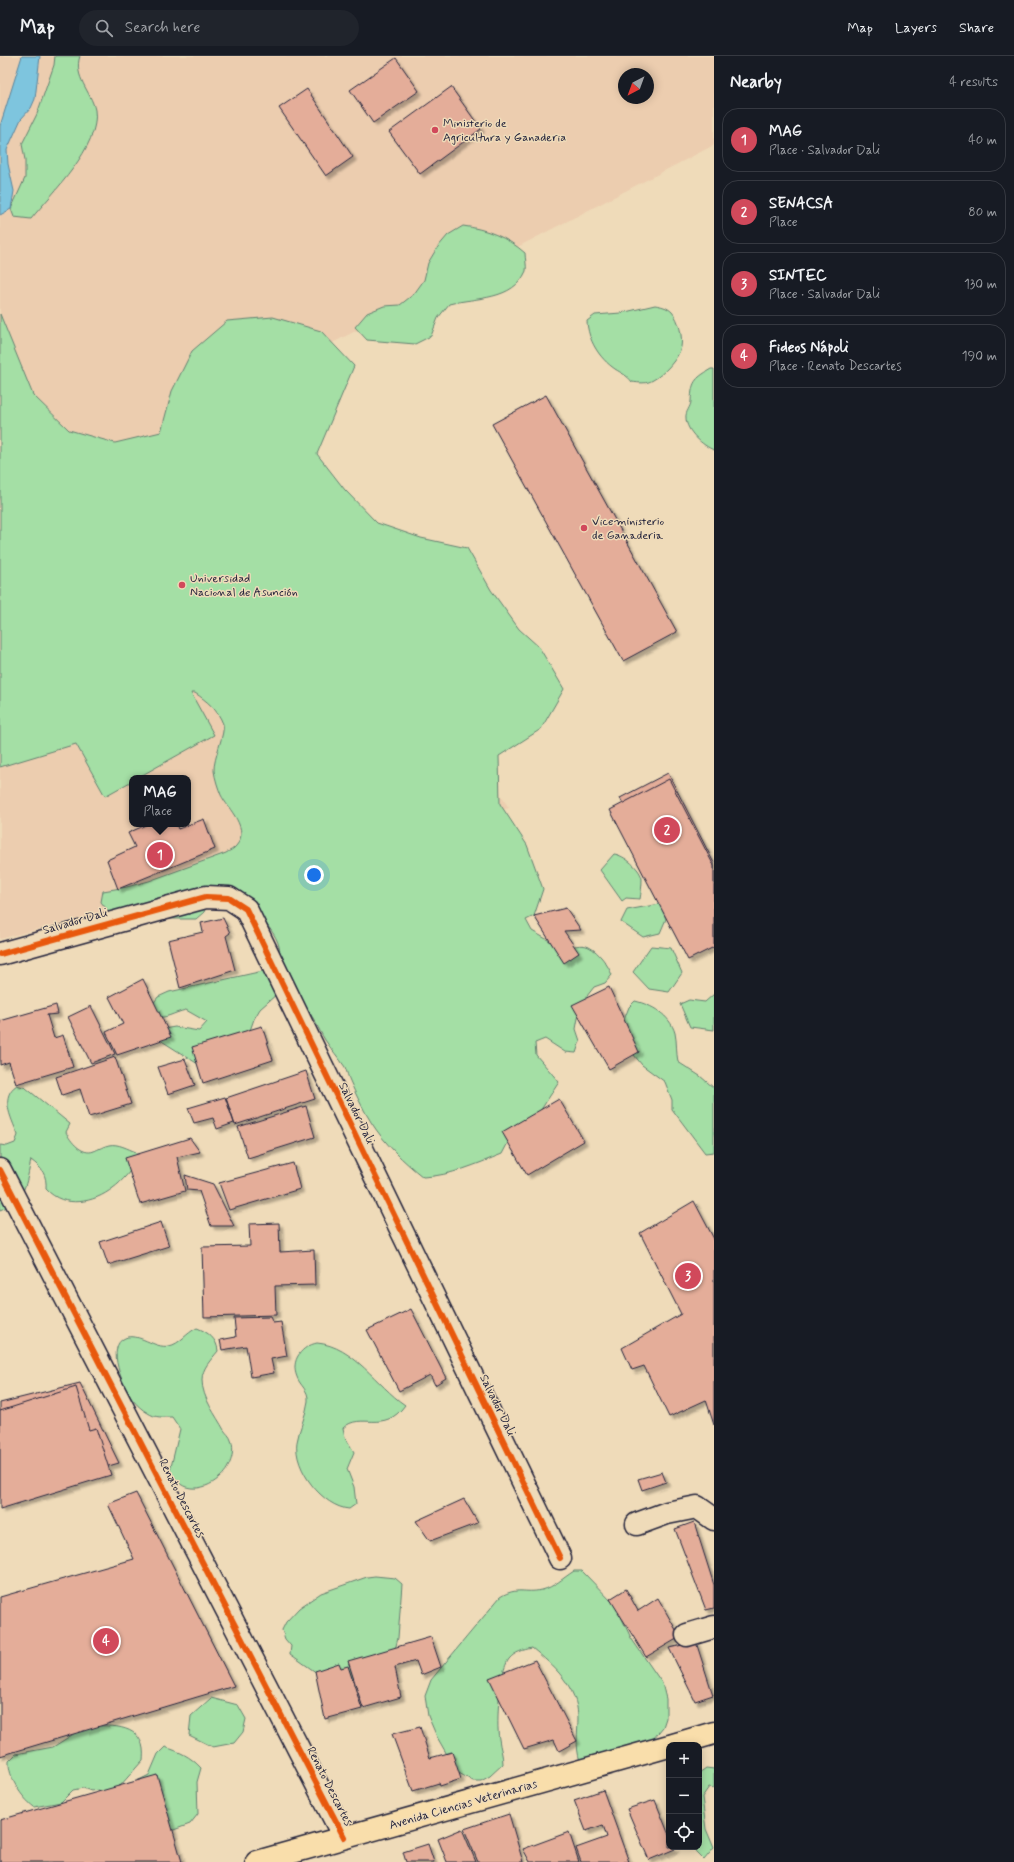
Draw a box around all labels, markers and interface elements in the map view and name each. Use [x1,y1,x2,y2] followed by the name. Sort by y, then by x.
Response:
[79,10,359,46] search box
[20,15,55,40] text: Map
[93,17,115,39] icon: search
[125,18,200,38] text: Search here
[847,19,873,37] text: Map
[895,19,937,37] text: Layers
[959,19,994,37] text: Share
[618,68,654,104] north arrow
[730,71,782,93] text: Nearby
[949,74,998,91] text: 4 results
[443,116,566,146] place label: Ministerio de Agricultura y Ganaderia
[769,122,802,142] text: MAG
[430,125,440,135] marker: Ministerio de Agricultura y Ganaderia
[741,132,747,149] text: 1
[968,132,997,149] text: 40 m
[769,142,880,159] text: Place · Salvador Dali
[769,194,833,214] text: SENACSA
[741,204,747,221] text: 2
[968,204,997,221] text: 80 m
[769,214,798,231] text: Place
[769,266,827,286] text: SINTEC
[741,276,747,293] text: 3
[964,276,997,293] text: 130 m
[769,286,880,303] text: Place · Salvador Dali
[769,338,849,358] text: Fideos Nápoli
[740,348,748,365] text: 4
[962,348,997,365] text: 190 m
[769,358,902,375] text: Place · Renato Descartes
[592,514,665,544] place label: Viceministerio de Ganaderia
[579,523,589,533] marker: Viceministerio de Ganaderia
[190,571,298,601] place label: Universidad Nacional de Asunción
[177,580,187,590] marker: Universidad Nacional de Asunción
[129,775,191,827] popup
[144,783,176,803] text: MAG
[144,803,172,820] text: Place
[654,815,680,845] pin: 2
[147,840,173,870] pin: 1
[304,865,324,885] your location
[41,905,110,939] street label: Salvador Dali
[334,1080,378,1147] street label: Salvador Dali
[675,1261,701,1291] pin: 3
[475,1372,519,1439] street label: Salvador Dali
[154,1456,208,1541] street label: Renato Descartes
[93,1626,119,1656] pin: 4
[666,1742,702,1850] map controls
[666,1742,702,1778] button: +
[302,1744,356,1829] street label: Renato Descartes
[387,1776,540,1834] street label: Avenida Ciencias Veterinarias
[666,1778,702,1814] button: −
[666,1814,702,1850] button: locate

